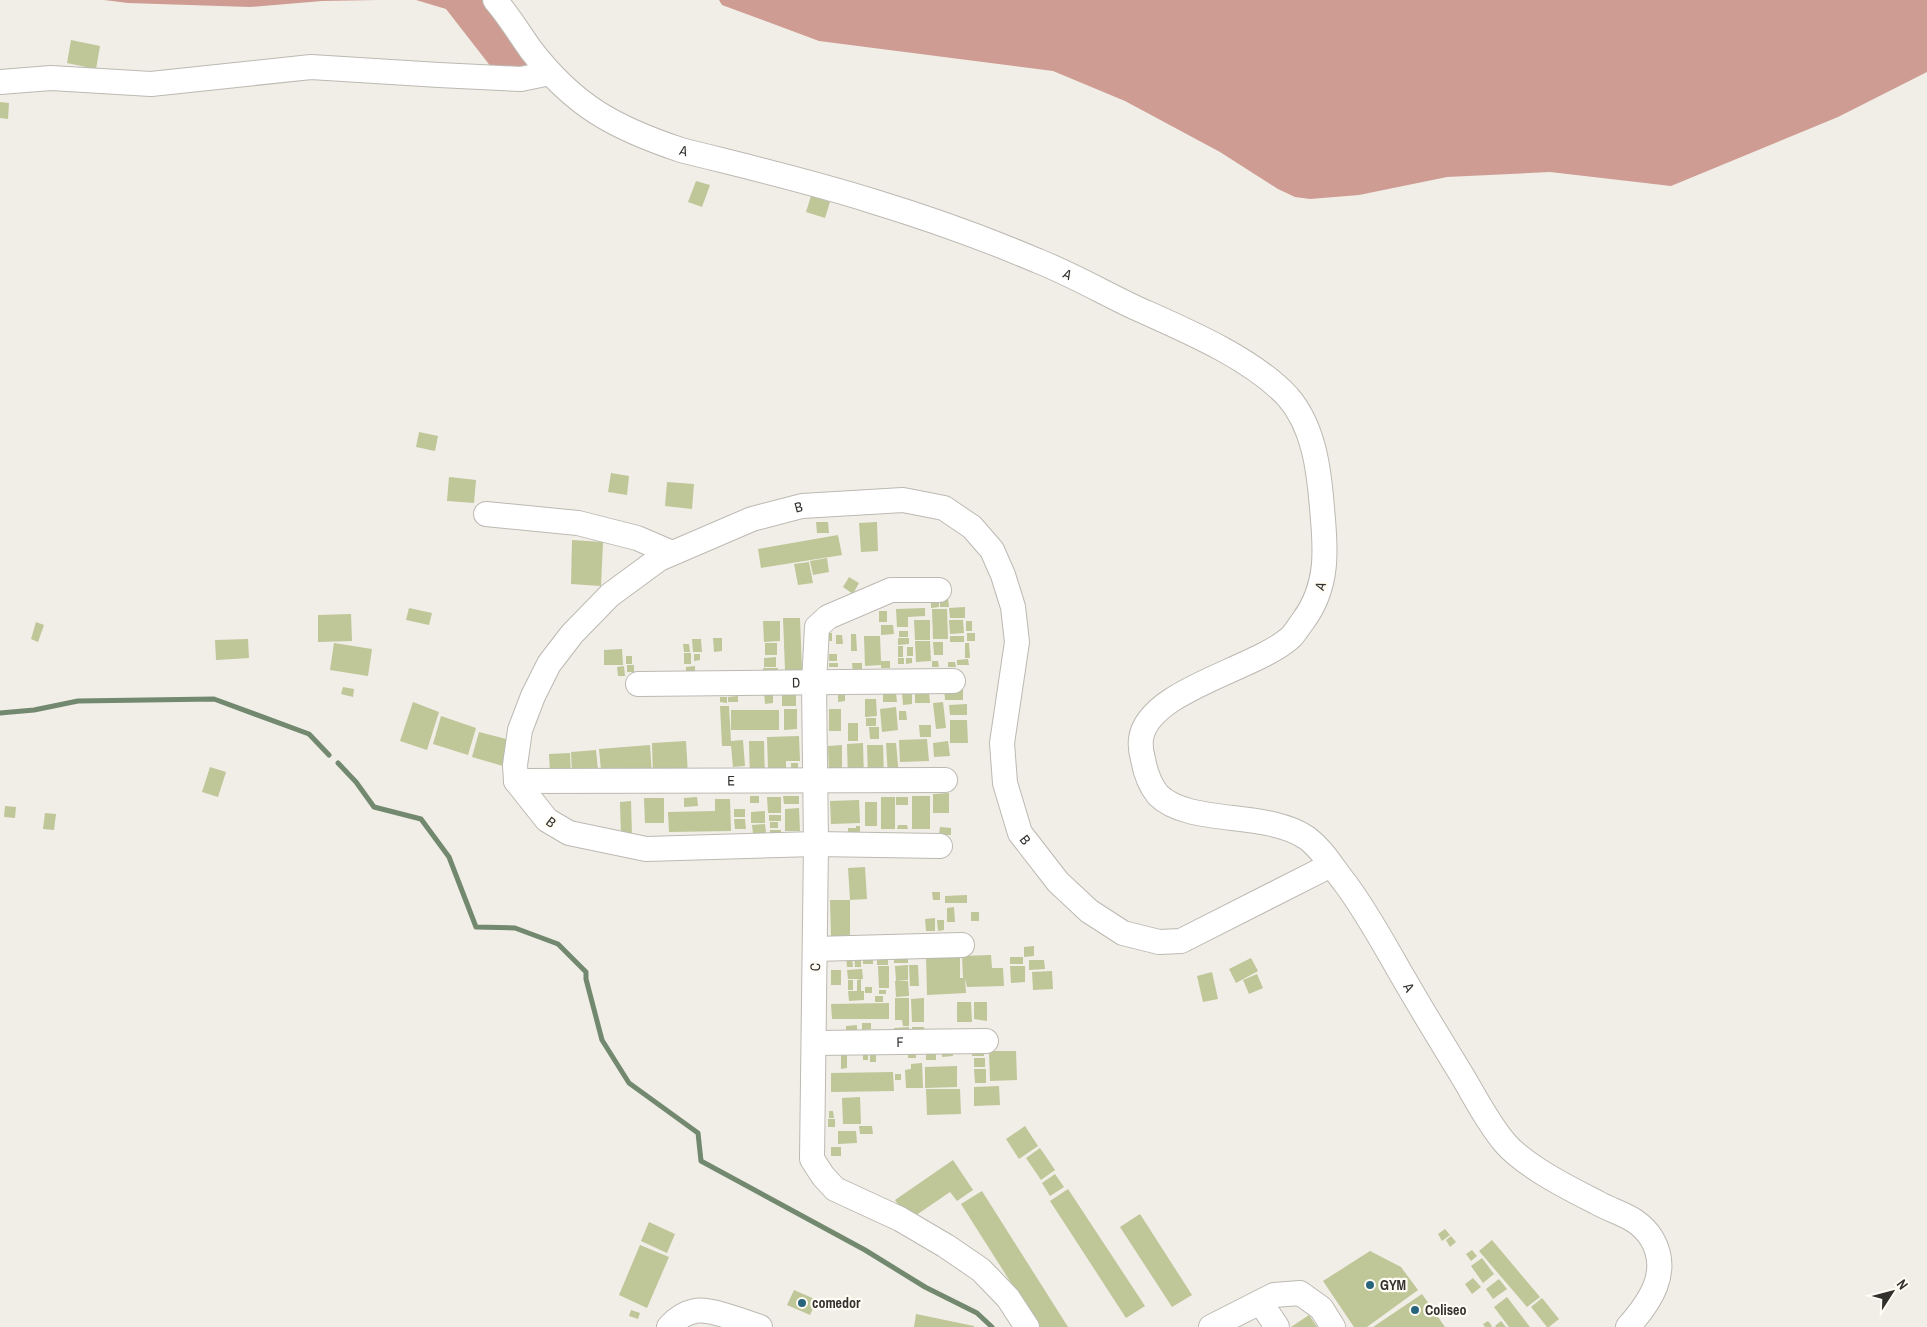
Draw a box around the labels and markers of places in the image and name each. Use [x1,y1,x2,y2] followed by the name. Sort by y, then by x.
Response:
[1380,1276,1406,1294] place label: GYM
[1364,1279,1376,1291] marker: GYM
[812,1294,861,1312] place label: comedor
[796,1297,808,1309] marker: comedor
[1425,1301,1466,1319] place label: Coliseo
[1409,1304,1421,1316] marker: Coliseo

